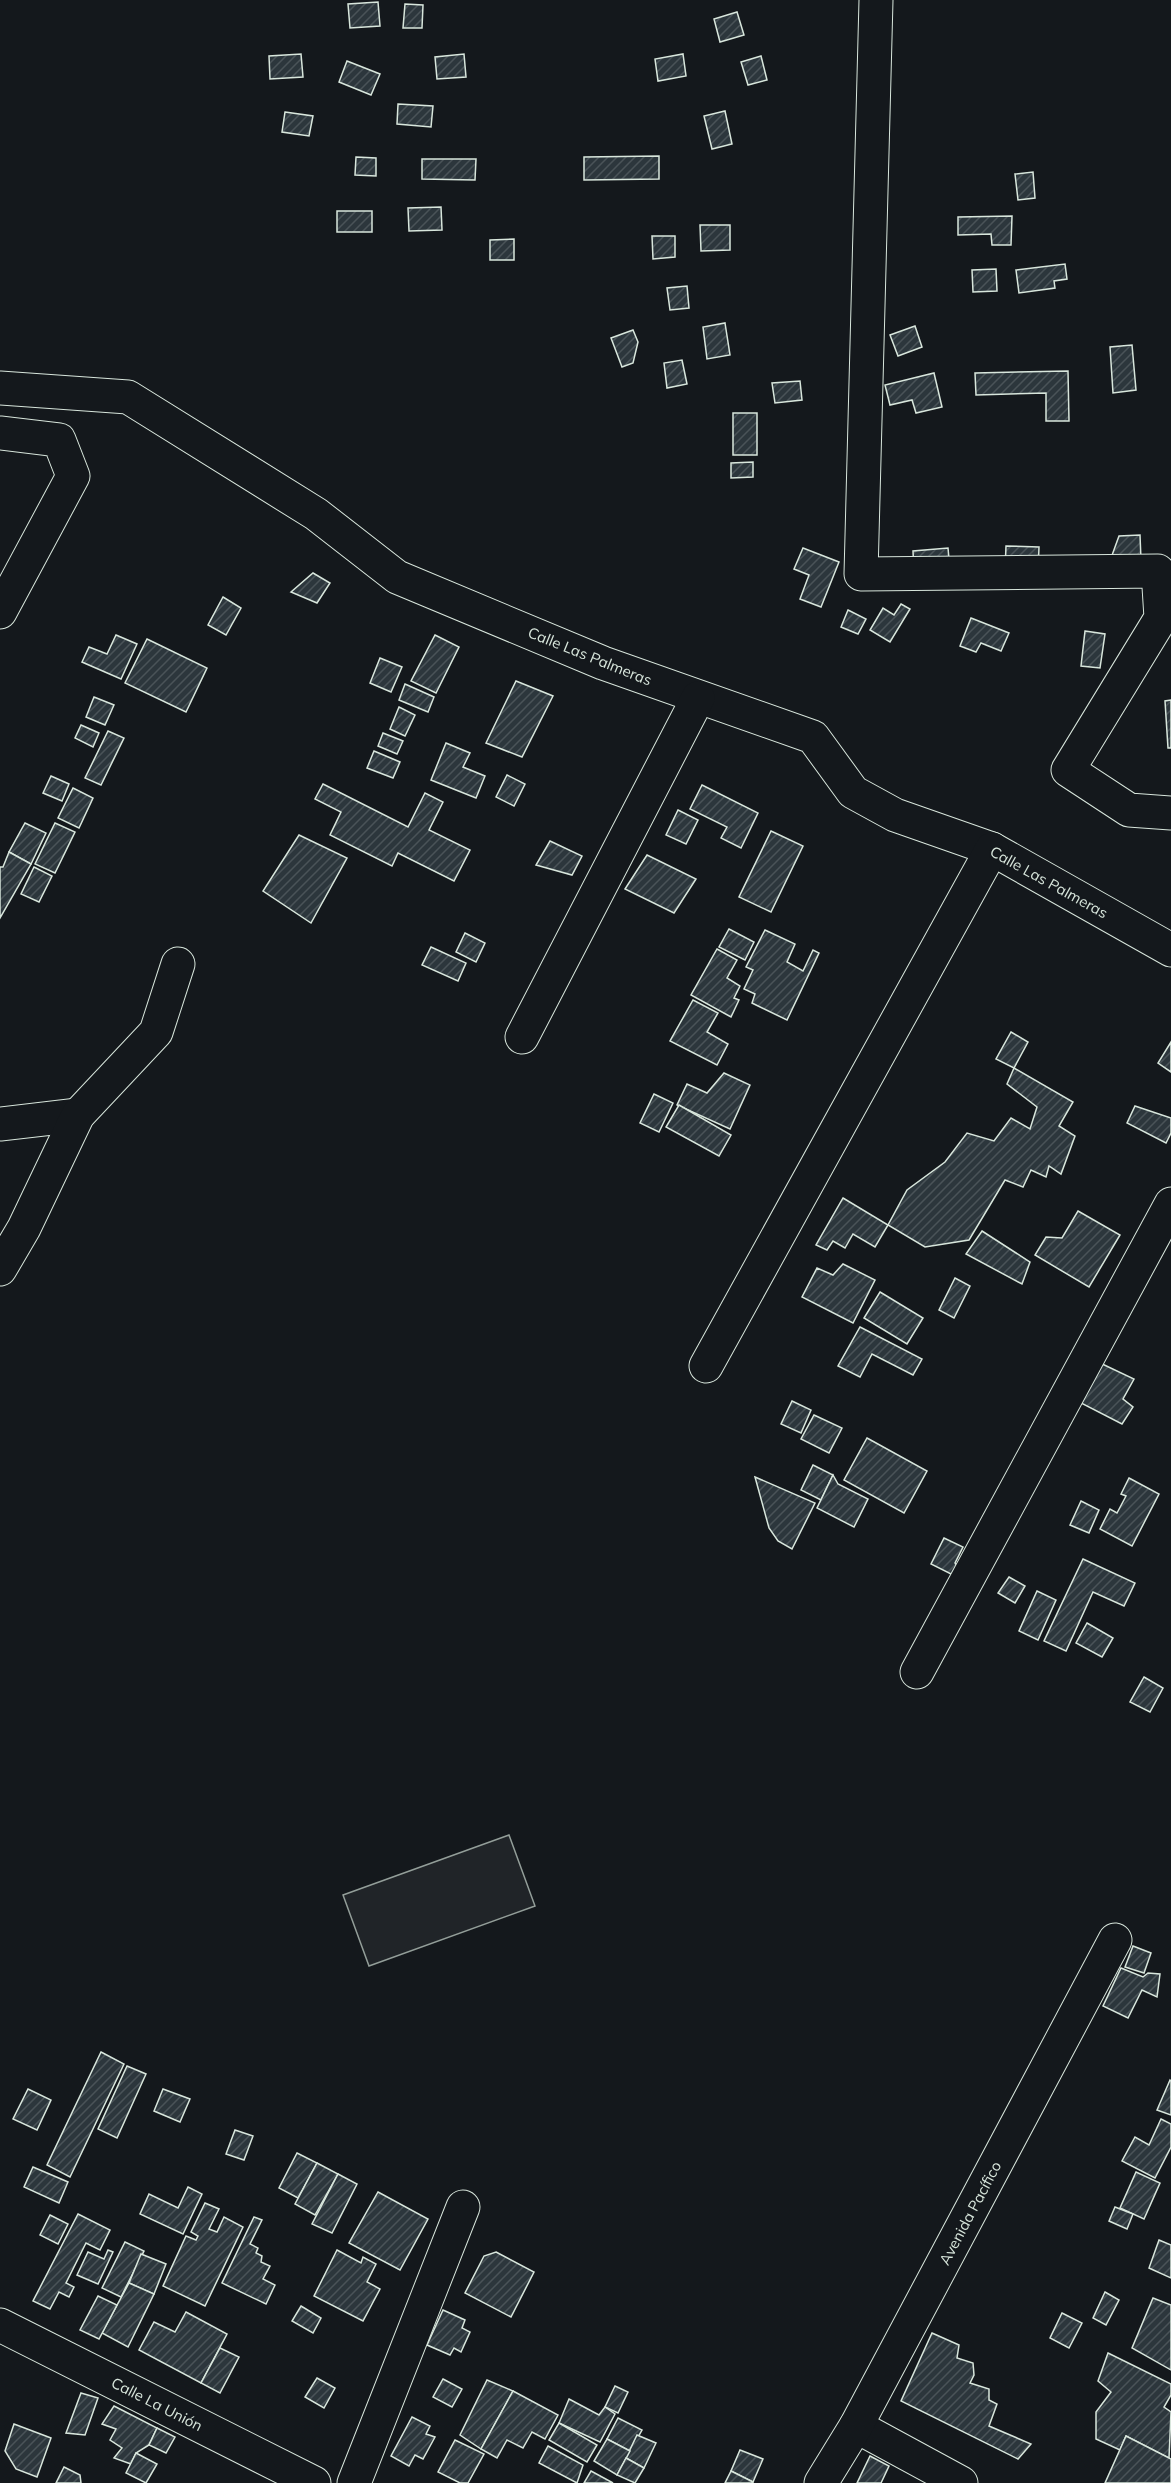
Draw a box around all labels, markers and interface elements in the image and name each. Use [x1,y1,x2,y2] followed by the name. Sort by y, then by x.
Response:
[525,622,655,690] street label: Calle Las Palmeras
[987,842,1111,922] street label: Calle Las Palmeras
[935,2158,1005,2268] street label: Avenida Pacífico
[108,2373,206,2435] street label: Calle La Unión

